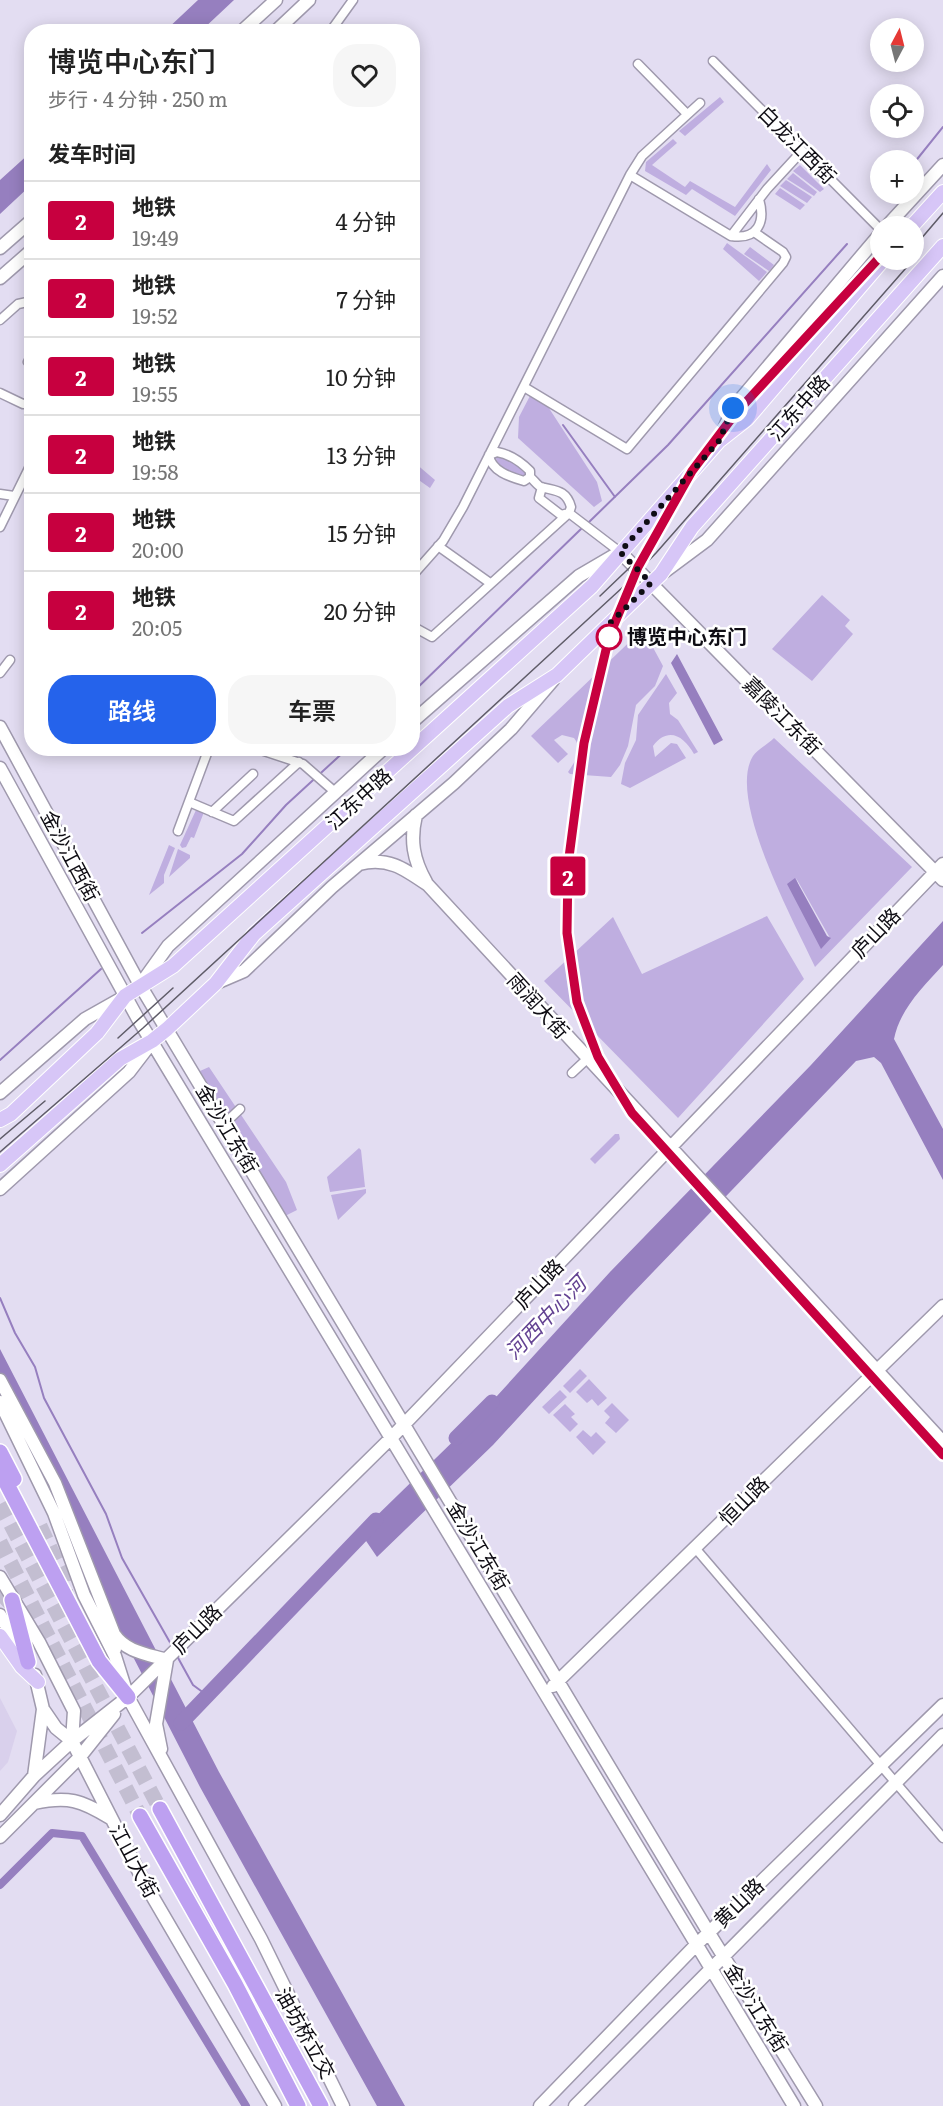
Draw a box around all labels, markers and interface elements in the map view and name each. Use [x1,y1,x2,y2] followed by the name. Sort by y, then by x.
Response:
[870,18,924,72] north arrow
[870,18,924,270] map controls
[48,39,216,81] text: 博览中心东门
[333,44,396,107] button: heart
[48,83,228,113] text: 步行 · 4 分钟 · 250 m
[870,84,924,138] button: locate
[752,98,844,190] street label: 白龙江西街
[48,136,136,169] text: 发车时间
[870,150,924,204] button: +
[132,189,176,222] text: 地铁
[335,204,396,237] text: 4 分钟
[75,205,87,236] text: 2
[870,216,924,270] button: −
[132,222,178,252] text: 19:49
[132,267,176,300] text: 地铁
[336,282,396,315] text: 7 分钟
[75,283,87,314] text: 2
[132,300,177,330] text: 19:52
[132,345,176,378] text: 地铁
[326,360,396,393] text: 10 分钟
[75,361,87,392] text: 2
[760,367,835,446] street label: 江东中路
[132,378,178,408] text: 19:55
[718,393,748,423] your location
[132,423,176,456] text: 地铁
[327,438,396,471] text: 13 分钟
[75,439,87,470] text: 2
[132,456,178,486] text: 19:58
[132,501,176,534] text: 地铁
[327,516,396,549] text: 15 分钟
[75,517,87,548] text: 2
[132,534,183,564] text: 20:00
[132,579,176,612] text: 地铁
[324,594,396,627] text: 20 分钟
[75,595,87,626] text: 2
[132,612,182,642] text: 20:05
[627,620,747,650] place label: 博览中心东门
[596,624,622,650] marker: 博览中心东门
[737,669,829,761] street label: 嘉陵江东街
[48,675,216,744] button: 路线
[228,675,396,744] button: 车票
[318,760,397,835] street label: 江东中路
[35,804,108,906] street label: 金沙江西街
[548,856,588,896] line badge: 2
[562,861,574,892] text: 2
[843,900,906,964] street label: 庐山路
[502,965,577,1044] street label: 雨润大街
[190,1077,267,1179] street label: 金沙江东街
[506,1251,569,1315] street label: 庐山路
[497,1265,595,1365] water label: 河西中心河
[711,1468,774,1531] street label: 恒山路
[441,1494,518,1596] street label: 金沙江东街
[164,1596,227,1659] street label: 庐山路
[104,1818,168,1902] street label: 江山大街
[706,1870,770,1933] street label: 黄山路
[718,1957,797,2057] street label: 金沙江东街
[269,1981,344,2083] street label: 油坊桥立交

